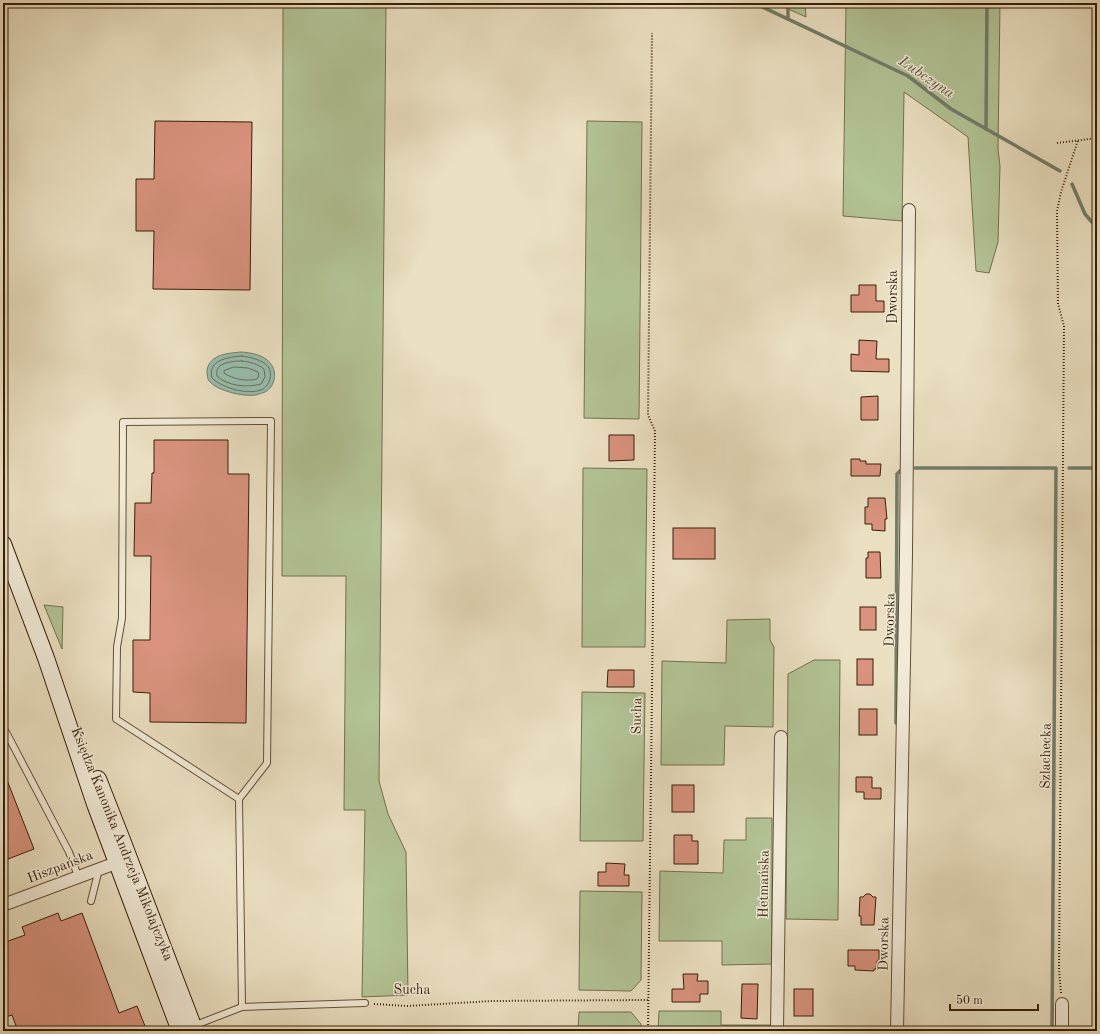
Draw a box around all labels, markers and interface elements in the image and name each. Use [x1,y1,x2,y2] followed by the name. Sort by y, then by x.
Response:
[895,54,956,102] water label: Lubczyna
[886,270,900,324] street label: Dworska
[883,593,897,647] street label: Dworska
[630,697,644,735] street label: Sucha
[1038,723,1054,789] street label: Szlachecka
[69,725,175,963] street label: Księdza Kanonika Andrzeja Mikołajczyka
[25,848,95,886] street label: Hiszpańska
[756,850,772,918] street label: Hetmańska
[877,917,891,971] street label: Dworska
[394,983,430,997] street label: Sucha
[950,986,1038,1012] scale bar
[956,994,983,1007] text: 50 m

